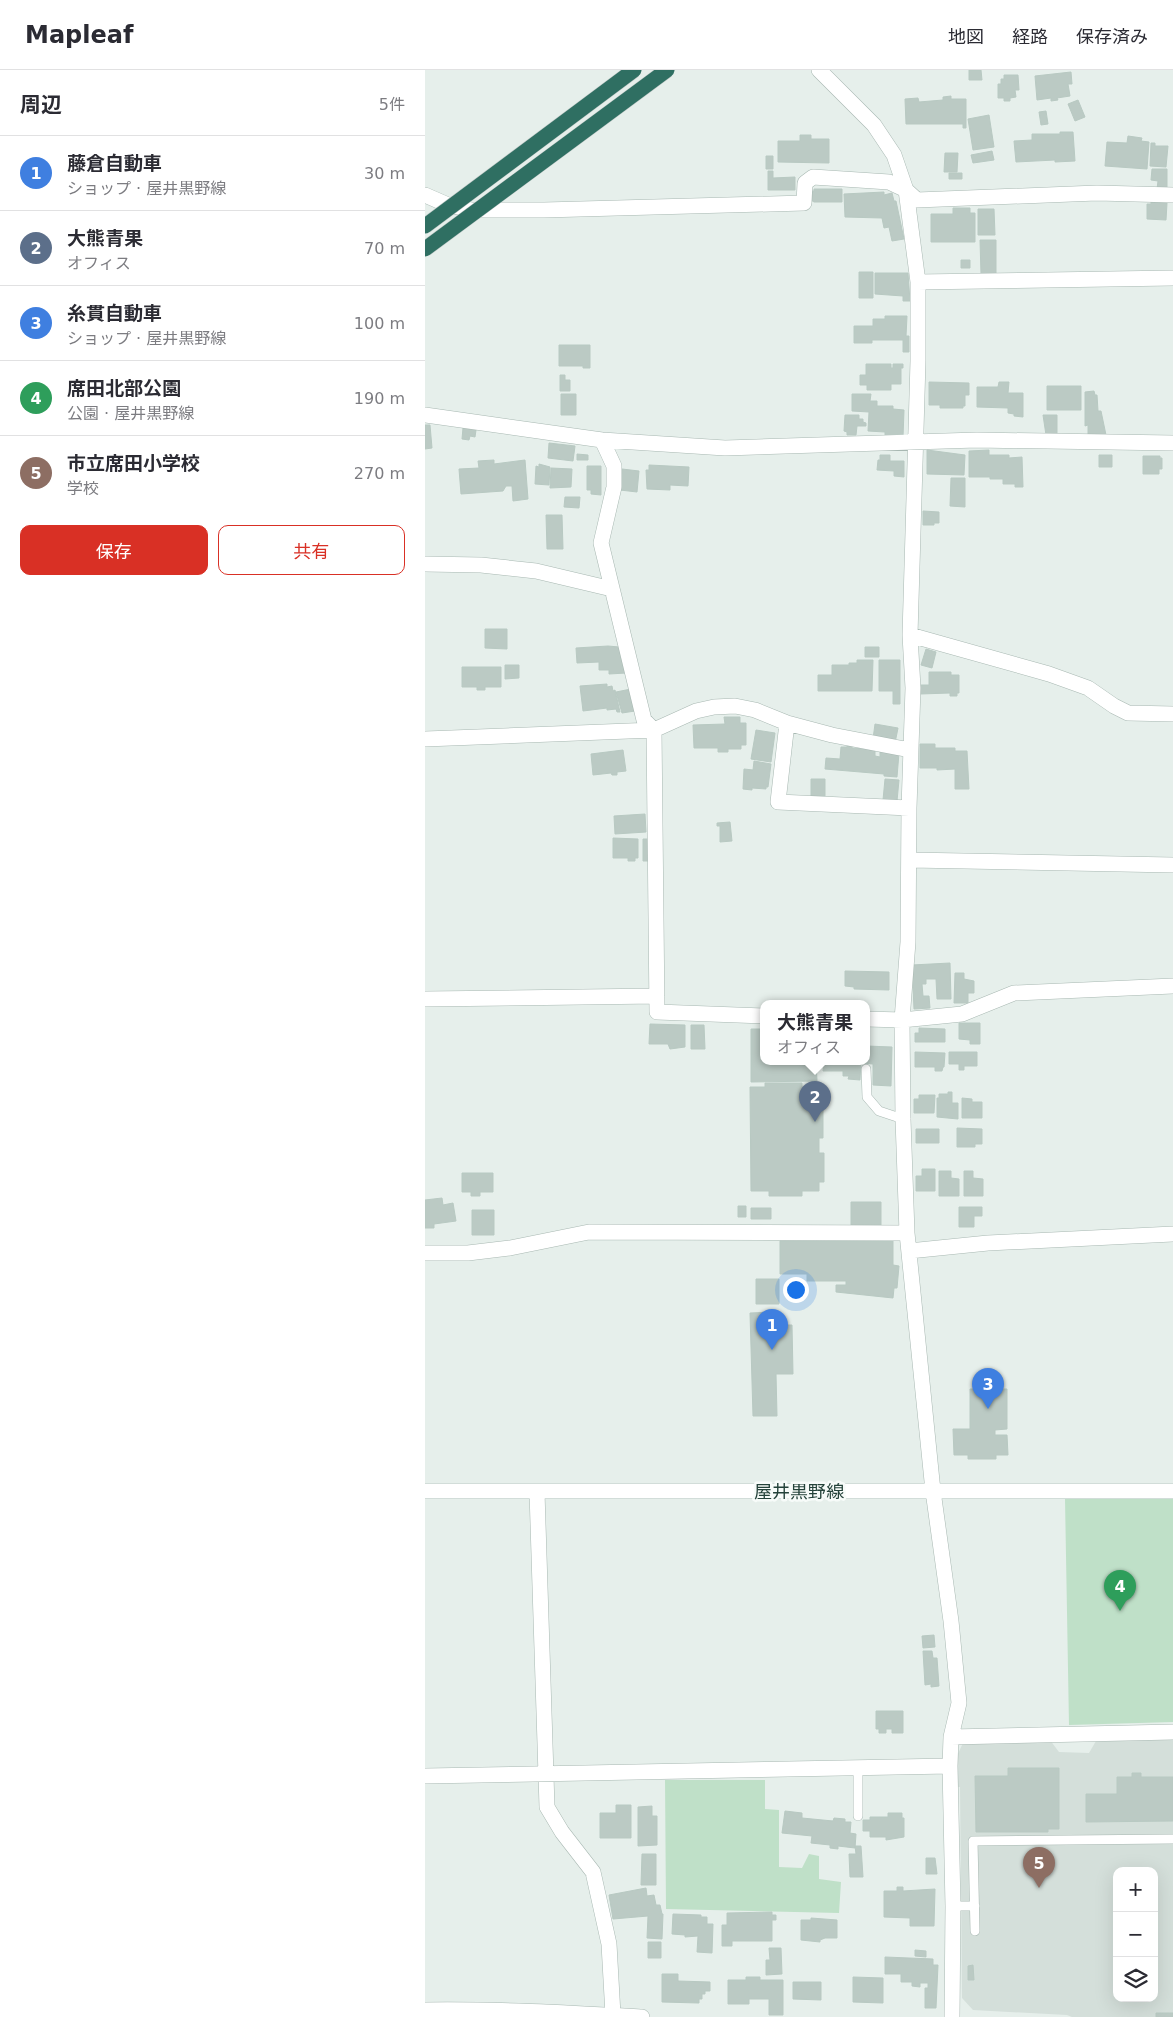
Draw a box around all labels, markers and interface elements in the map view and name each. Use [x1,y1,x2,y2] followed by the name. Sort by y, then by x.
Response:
[25,21,133,49] text: Mapleaf
[948,26,984,47] text: 地図
[1012,26,1048,47] text: 経路
[1076,26,1148,47] text: 保存済み
[20,93,62,117] text: 周辺
[379,95,405,114] text: 5件
[67,152,162,174] text: 藤倉自動車
[30,164,42,183] text: 1
[364,164,405,183] text: 30 m
[67,179,226,198] text: ショップ · 屋井黒野線
[67,227,143,249] text: 大熊青果
[30,239,42,258] text: 2
[364,239,405,258] text: 70 m
[67,254,131,273] text: オフィス
[67,302,162,324] text: 糸貫自動車
[30,314,42,333] text: 3
[354,314,405,333] text: 100 m
[67,329,226,348] text: ショップ · 屋井黒野線
[67,377,181,399] text: 席田北部公園
[30,389,42,408] text: 4
[354,389,405,408] text: 190 m
[67,404,194,423] text: 公園 · 屋井黒野線
[67,452,200,474] text: 市立席田小学校
[30,464,42,483] text: 5
[354,464,405,483] text: 270 m
[67,479,99,498] text: 学校
[20,525,208,575] button: 保存
[218,525,405,575] button: 共有
[760,1000,870,1065] popup
[777,1011,853,1033] text: 大熊青果
[777,1038,841,1057] text: オフィス
[799,1081,831,1122] pin: 2
[783,1277,809,1303] your location
[756,1309,788,1350] pin: 1
[972,1368,1004,1409] pin: 3
[754,1481,844,1502] street label: 屋井黒野線
[1104,1570,1136,1611] pin: 4
[1023,1847,1055,1888] pin: 5
[1113,1867,1158,2002] map controls
[1113,1867,1158,1912] button: +
[1113,1912,1158,1957] button: −
[1113,1957,1158,2002] button: layers

